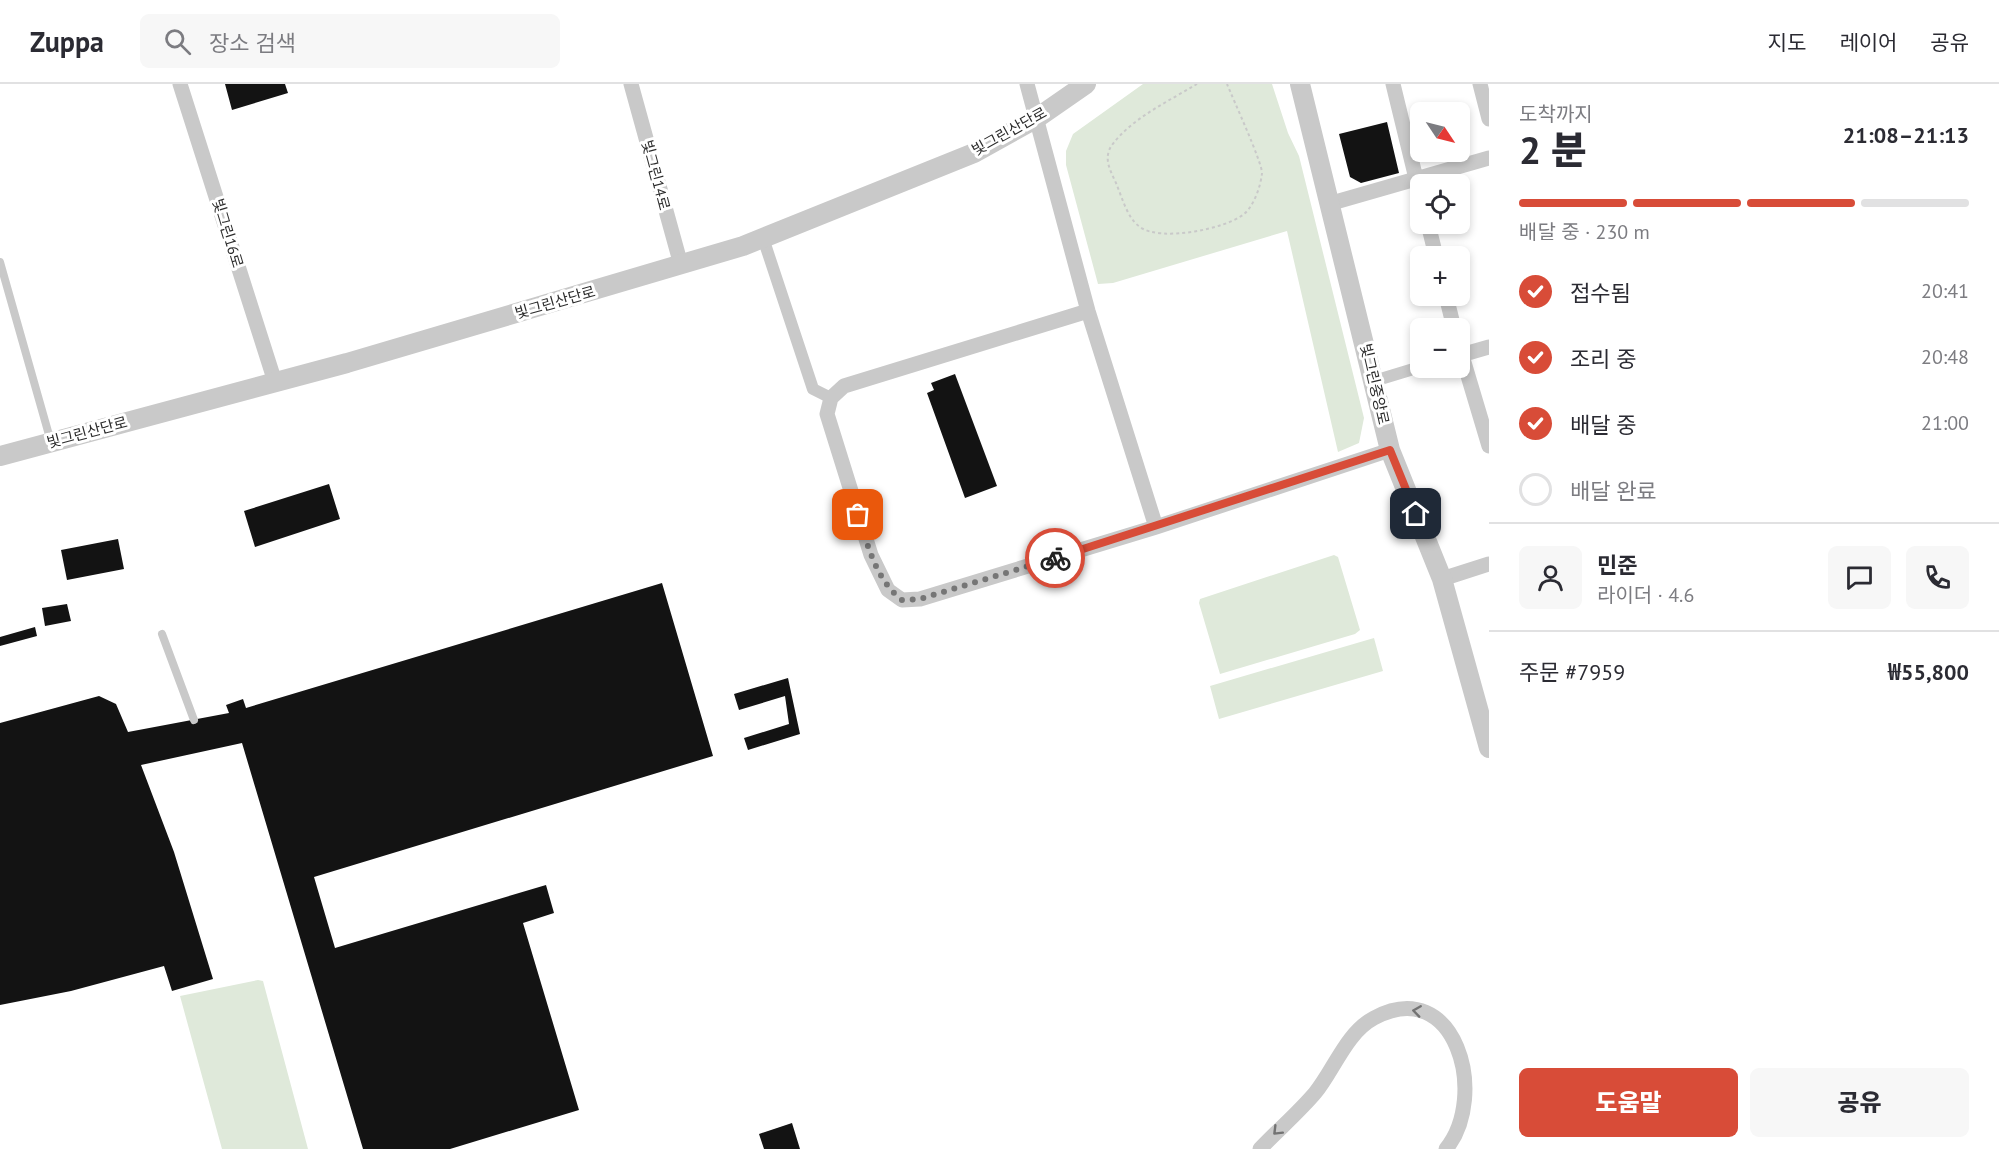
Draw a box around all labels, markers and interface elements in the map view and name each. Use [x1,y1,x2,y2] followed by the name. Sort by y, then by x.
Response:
[140,14,560,68] search box
[30,23,104,60] text: Zuppa
[161,25,194,58] icon: search
[209,29,296,57] text: 장소 검색
[1768,29,1806,56] text: 지도
[1839,29,1897,56] text: 레이어
[1930,29,1969,56] text: 공유
[1519,101,1593,127] text: 도착까지
[1410,102,1470,162] north arrow
[1410,102,1470,378] map controls
[968,103,1050,159] street label: 빛그린산단로
[1843,121,1969,149] text: 21:08–21:13
[1519,124,1587,175] text: 2 분
[638,138,674,212] street label: 빛그린14로
[1410,174,1470,234] button: locate
[208,196,248,270] street label: 빛그린16로
[1519,219,1650,245] text: 배달 중 · 230 m
[1410,246,1470,306] button: +
[1519,275,1552,308] icon: check
[1921,278,1969,304] text: 20:41
[1570,279,1631,307] text: 접수됨
[513,281,597,323] street label: 빛그린산단로
[1410,318,1470,378] button: −
[1519,341,1552,374] icon: check
[1356,342,1394,426] street label: 빛그린중앙로
[1921,344,1969,370] text: 20:48
[1570,345,1637,373] text: 조리 중
[1519,407,1552,440] icon: check
[1921,410,1969,436] text: 21:00
[1570,411,1637,439] text: 배달 중
[45,412,129,452] street label: 빛그린산단로
[1570,477,1657,505] text: 배달 완료
[1390,488,1441,539] pin
[832,489,883,540] pin
[1399,497,1432,530] icon: home
[841,498,874,531] icon: bag
[1025,528,1085,588] courier
[1039,542,1072,575] icon: bike
[1519,546,1582,609] button: person
[1828,546,1891,609] button: chat
[1906,546,1969,609] button: phone
[1597,551,1637,579] text: 민준
[1597,582,1694,608] text: 라이더 · 4.6
[1519,658,1625,686] text: 주문 #7959
[1888,658,1969,686] text: ₩55,800
[1413,1006,1422,1018] one-way arrow
[1519,1068,1738,1137] button: 도움말
[1750,1068,1969,1137] button: 공유
[1274,1124,1285,1135] one-way arrow

